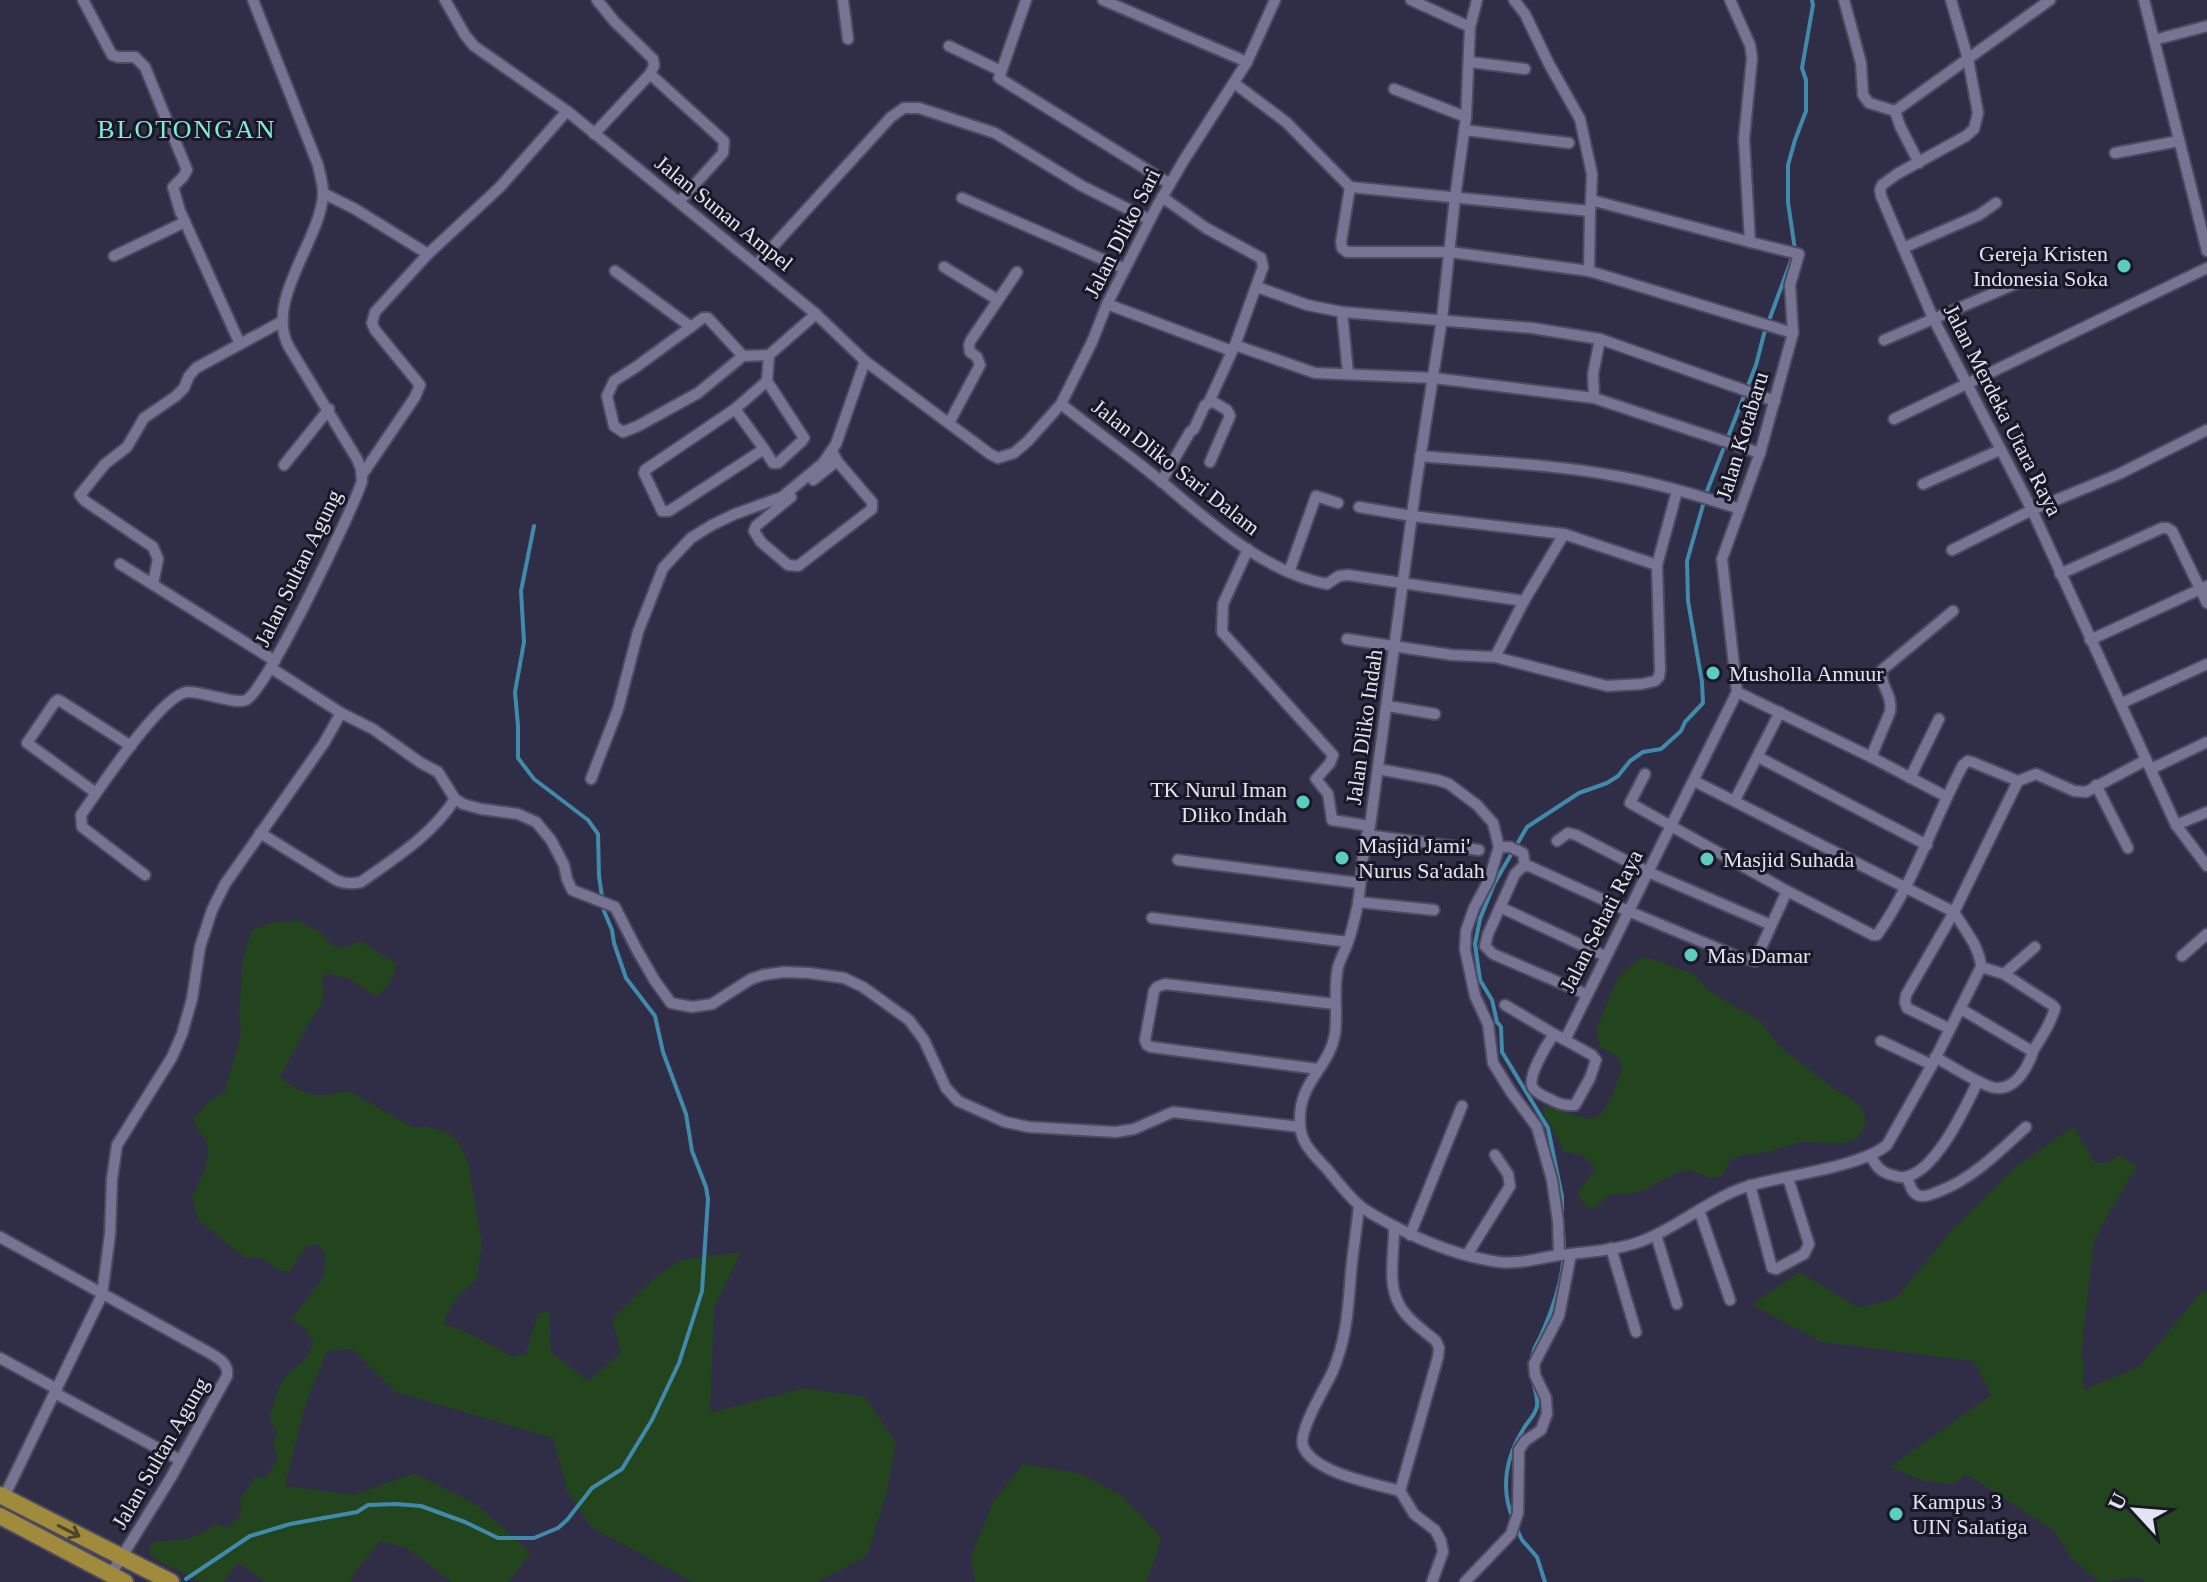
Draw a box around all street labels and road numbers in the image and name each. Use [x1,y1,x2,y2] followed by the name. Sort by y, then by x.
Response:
[650,150,798,276] street label: Jalan Sunan Ampel
[1079,164,1165,302] street label: Jalan Dliko Sari
[1939,300,2067,520] street label: Jalan Merdeka Utara Raya
[1711,369,1773,503] street label: Jalan Kotabaru
[1087,394,1265,540] street label: Jalan Dliko Sari Dalam
[249,486,347,650] street label: Jalan Sultan Agung
[1341,648,1387,806] street label: Jalan Dliko Indah
[1554,845,1648,996] street label: Jalan Sehati Raya
[106,1373,214,1533] street label: Jalan Sultan Agung

